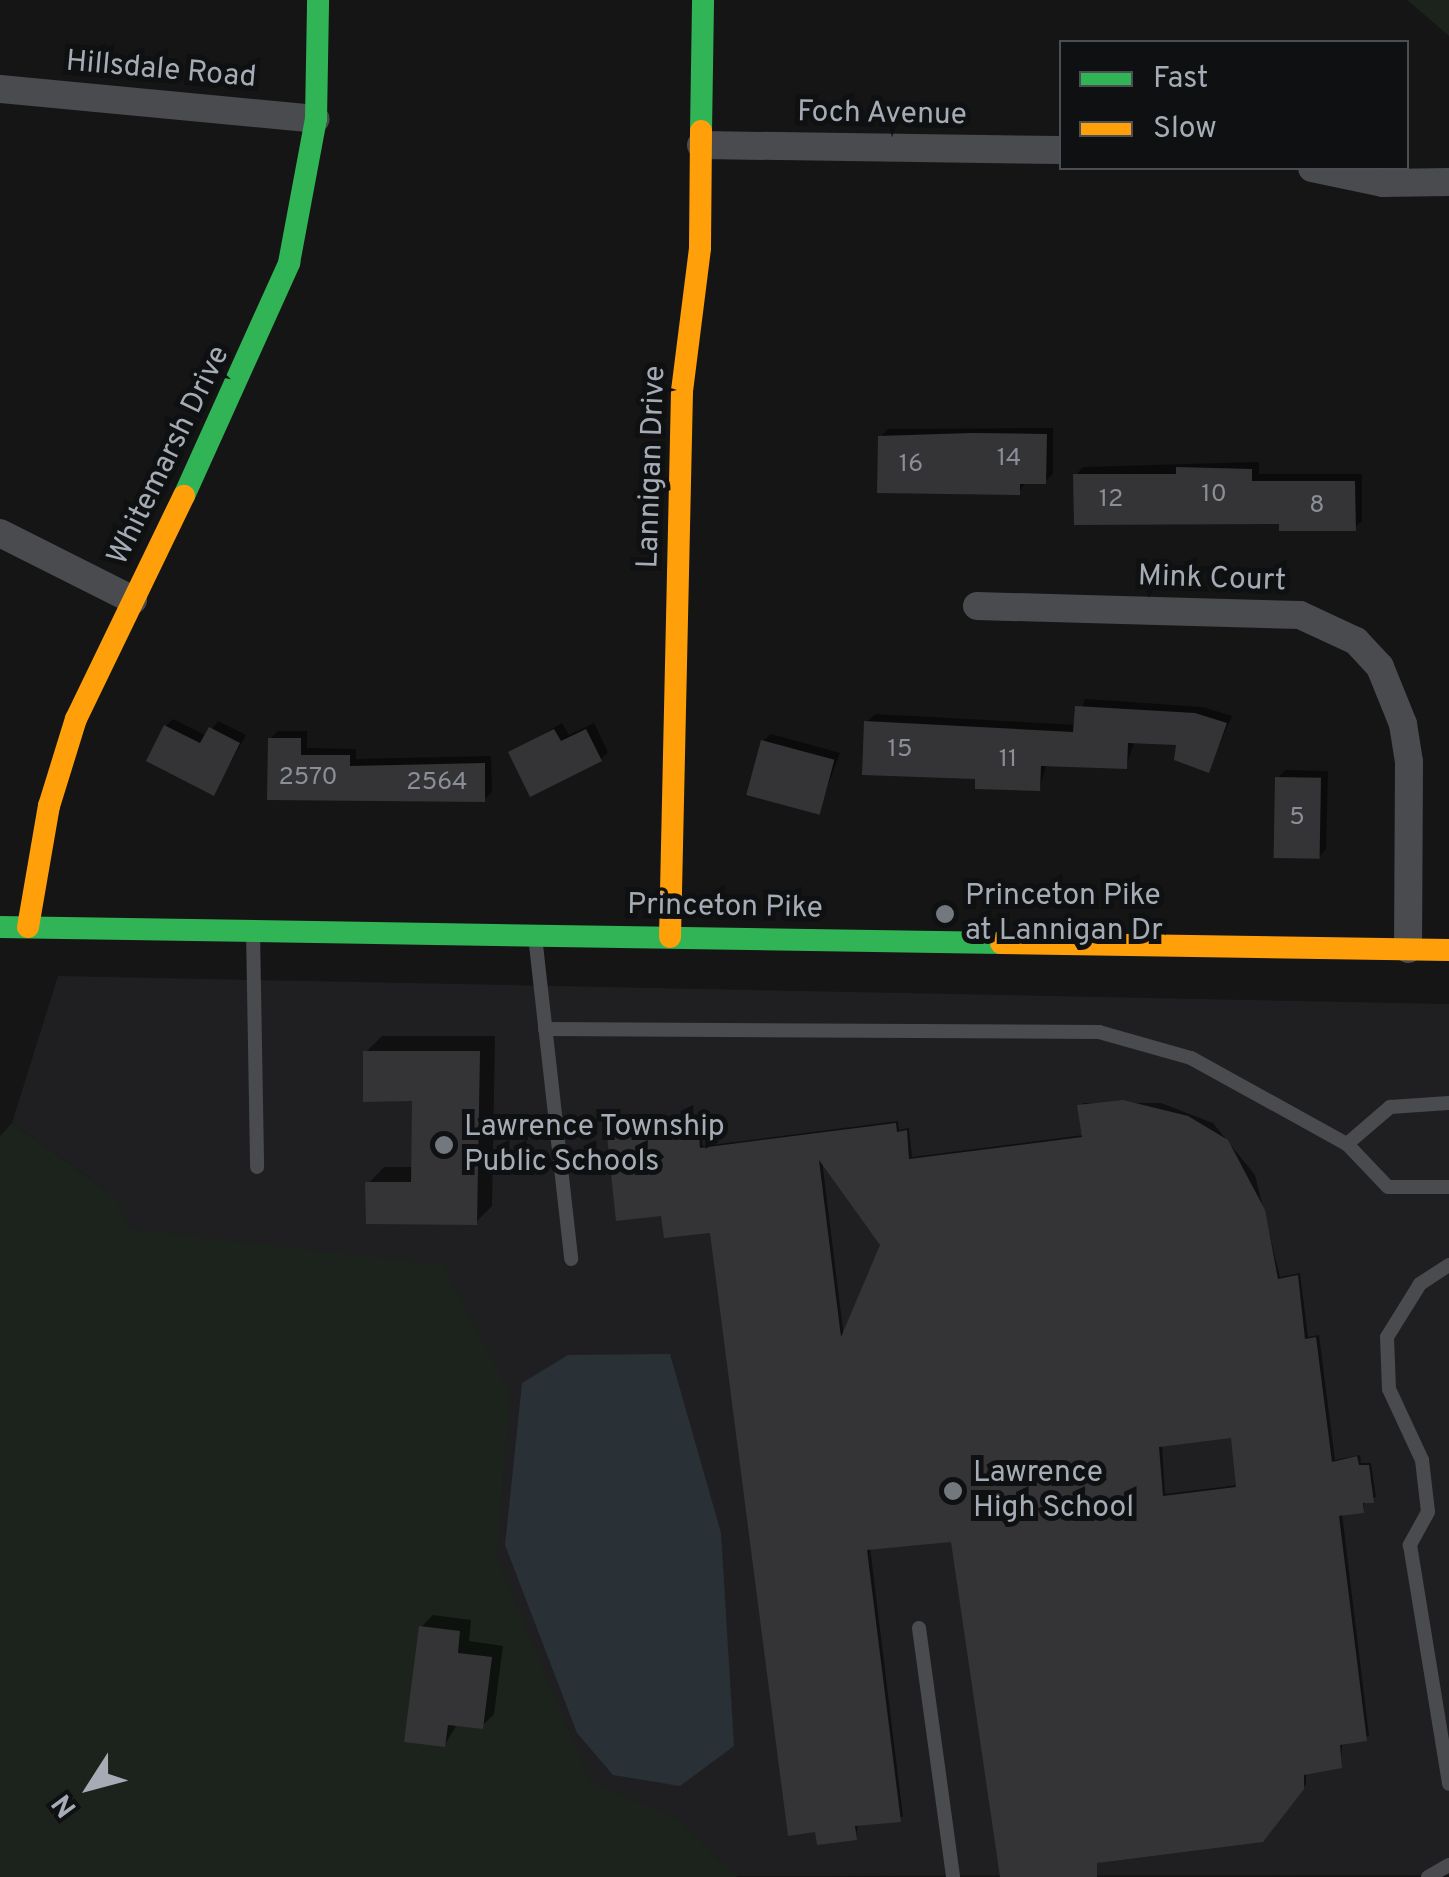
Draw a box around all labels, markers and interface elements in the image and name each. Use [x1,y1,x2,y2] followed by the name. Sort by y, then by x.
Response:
[1059,40,1409,170] legend
[64,45,258,97] street label: Hillsdale Road
[1153,61,1208,98] text: Fast
[796,96,968,134] street label: Foch Avenue
[1153,111,1217,148] text: Slow
[101,341,239,571] street label: Whitemarsh Drive
[631,365,675,569] street label: Lannigan Drive
[997,444,1021,474] house number: 14
[899,450,923,480] house number: 16
[1201,480,1227,510] house number: 10
[1099,485,1123,515] house number: 12
[1309,491,1325,521] house number: 8
[1137,559,1287,601] street label: Mink Court
[888,735,912,765] house number: 15
[999,745,1017,775] house number: 11
[279,763,337,793] house number: 2570
[406,768,468,798] house number: 2564
[1289,803,1305,833] house number: 5
[965,879,1163,950] place label: Princeton Pike at Lannigan Dr
[627,888,823,928] street label: Princeton Pike
[934,903,956,925] marker: Princeton Pike at Lannigan Dr
[464,1110,726,1180] place label: Lawrence Township Public Schools
[433,1134,455,1156] marker: Lawrence Township Public Schools
[973,1456,1134,1526] place label: Lawrence High School
[942,1480,964,1502] marker: Lawrence High School
[40,1737,140,1837] north arrow
[45,1786,86,1823] text: N

